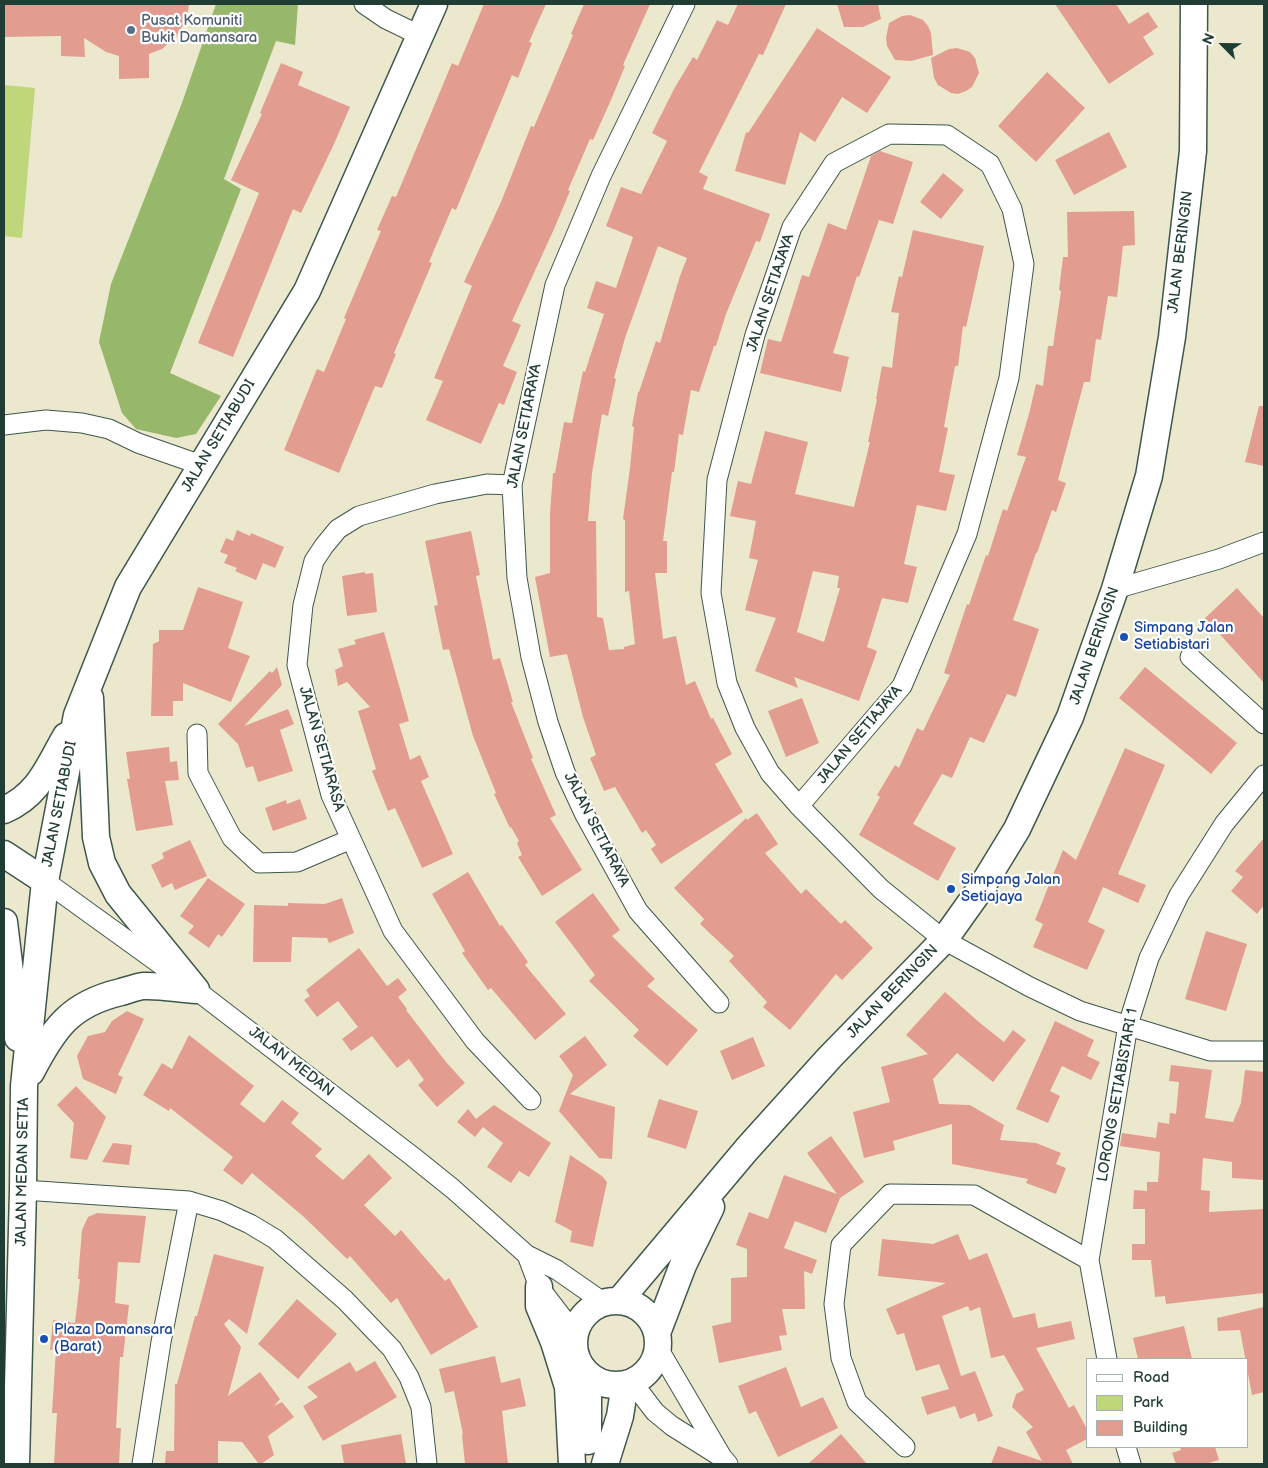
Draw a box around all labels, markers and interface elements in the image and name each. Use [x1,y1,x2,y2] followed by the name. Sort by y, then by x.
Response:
[141,12,257,47] place label: Pusat Komuniti Bukit Damansara
[1198,20,1248,70] north arrow
[125,24,137,36] marker: Pusat Komuniti Bukit Damansara
[1199,31,1219,47] text: N
[1165,190,1197,314] street label: JALAN BERINGIN
[743,232,799,354] street label: JALAN SETIAJAYA
[504,362,546,490] street label: JALAN SETIARAYA
[178,376,260,496] street label: JALAN SETIABUDI
[1066,585,1124,707] street label: JALAN BERINGIN
[1134,619,1234,654] place label: Simpang Jalan Setiabistari
[1118,631,1130,643] marker: Simpang Jalan Setiabistari
[814,682,906,788] street label: JALAN SETIAJAYA
[295,684,347,814] street label: JALAN SETIARASA
[39,739,81,869] street label: JALAN SETIABUDI
[559,770,633,890] street label: JALAN SETIARAYA
[961,871,1061,906] place label: Simpang Jalan Setiajaya
[945,883,957,895] marker: Simpang Jalan Setiajaya
[844,941,942,1043] street label: JALAN BERINGIN
[1094,1007,1142,1183] street label: LORONG SETIABISTARI 1
[245,1023,337,1101] street label: JALAN MEDAN
[13,1097,33,1247] street label: JALAN MEDAN SETIA
[54,1321,173,1356] place label: Plaza Damansara (Barat)
[38,1333,50,1345] marker: Plaza Damansara (Barat)
[1086,1358,1248,1448] legend
[1133,1368,1169,1387] text: Road
[1133,1393,1163,1412] text: Park
[1133,1418,1188,1437] text: Building

